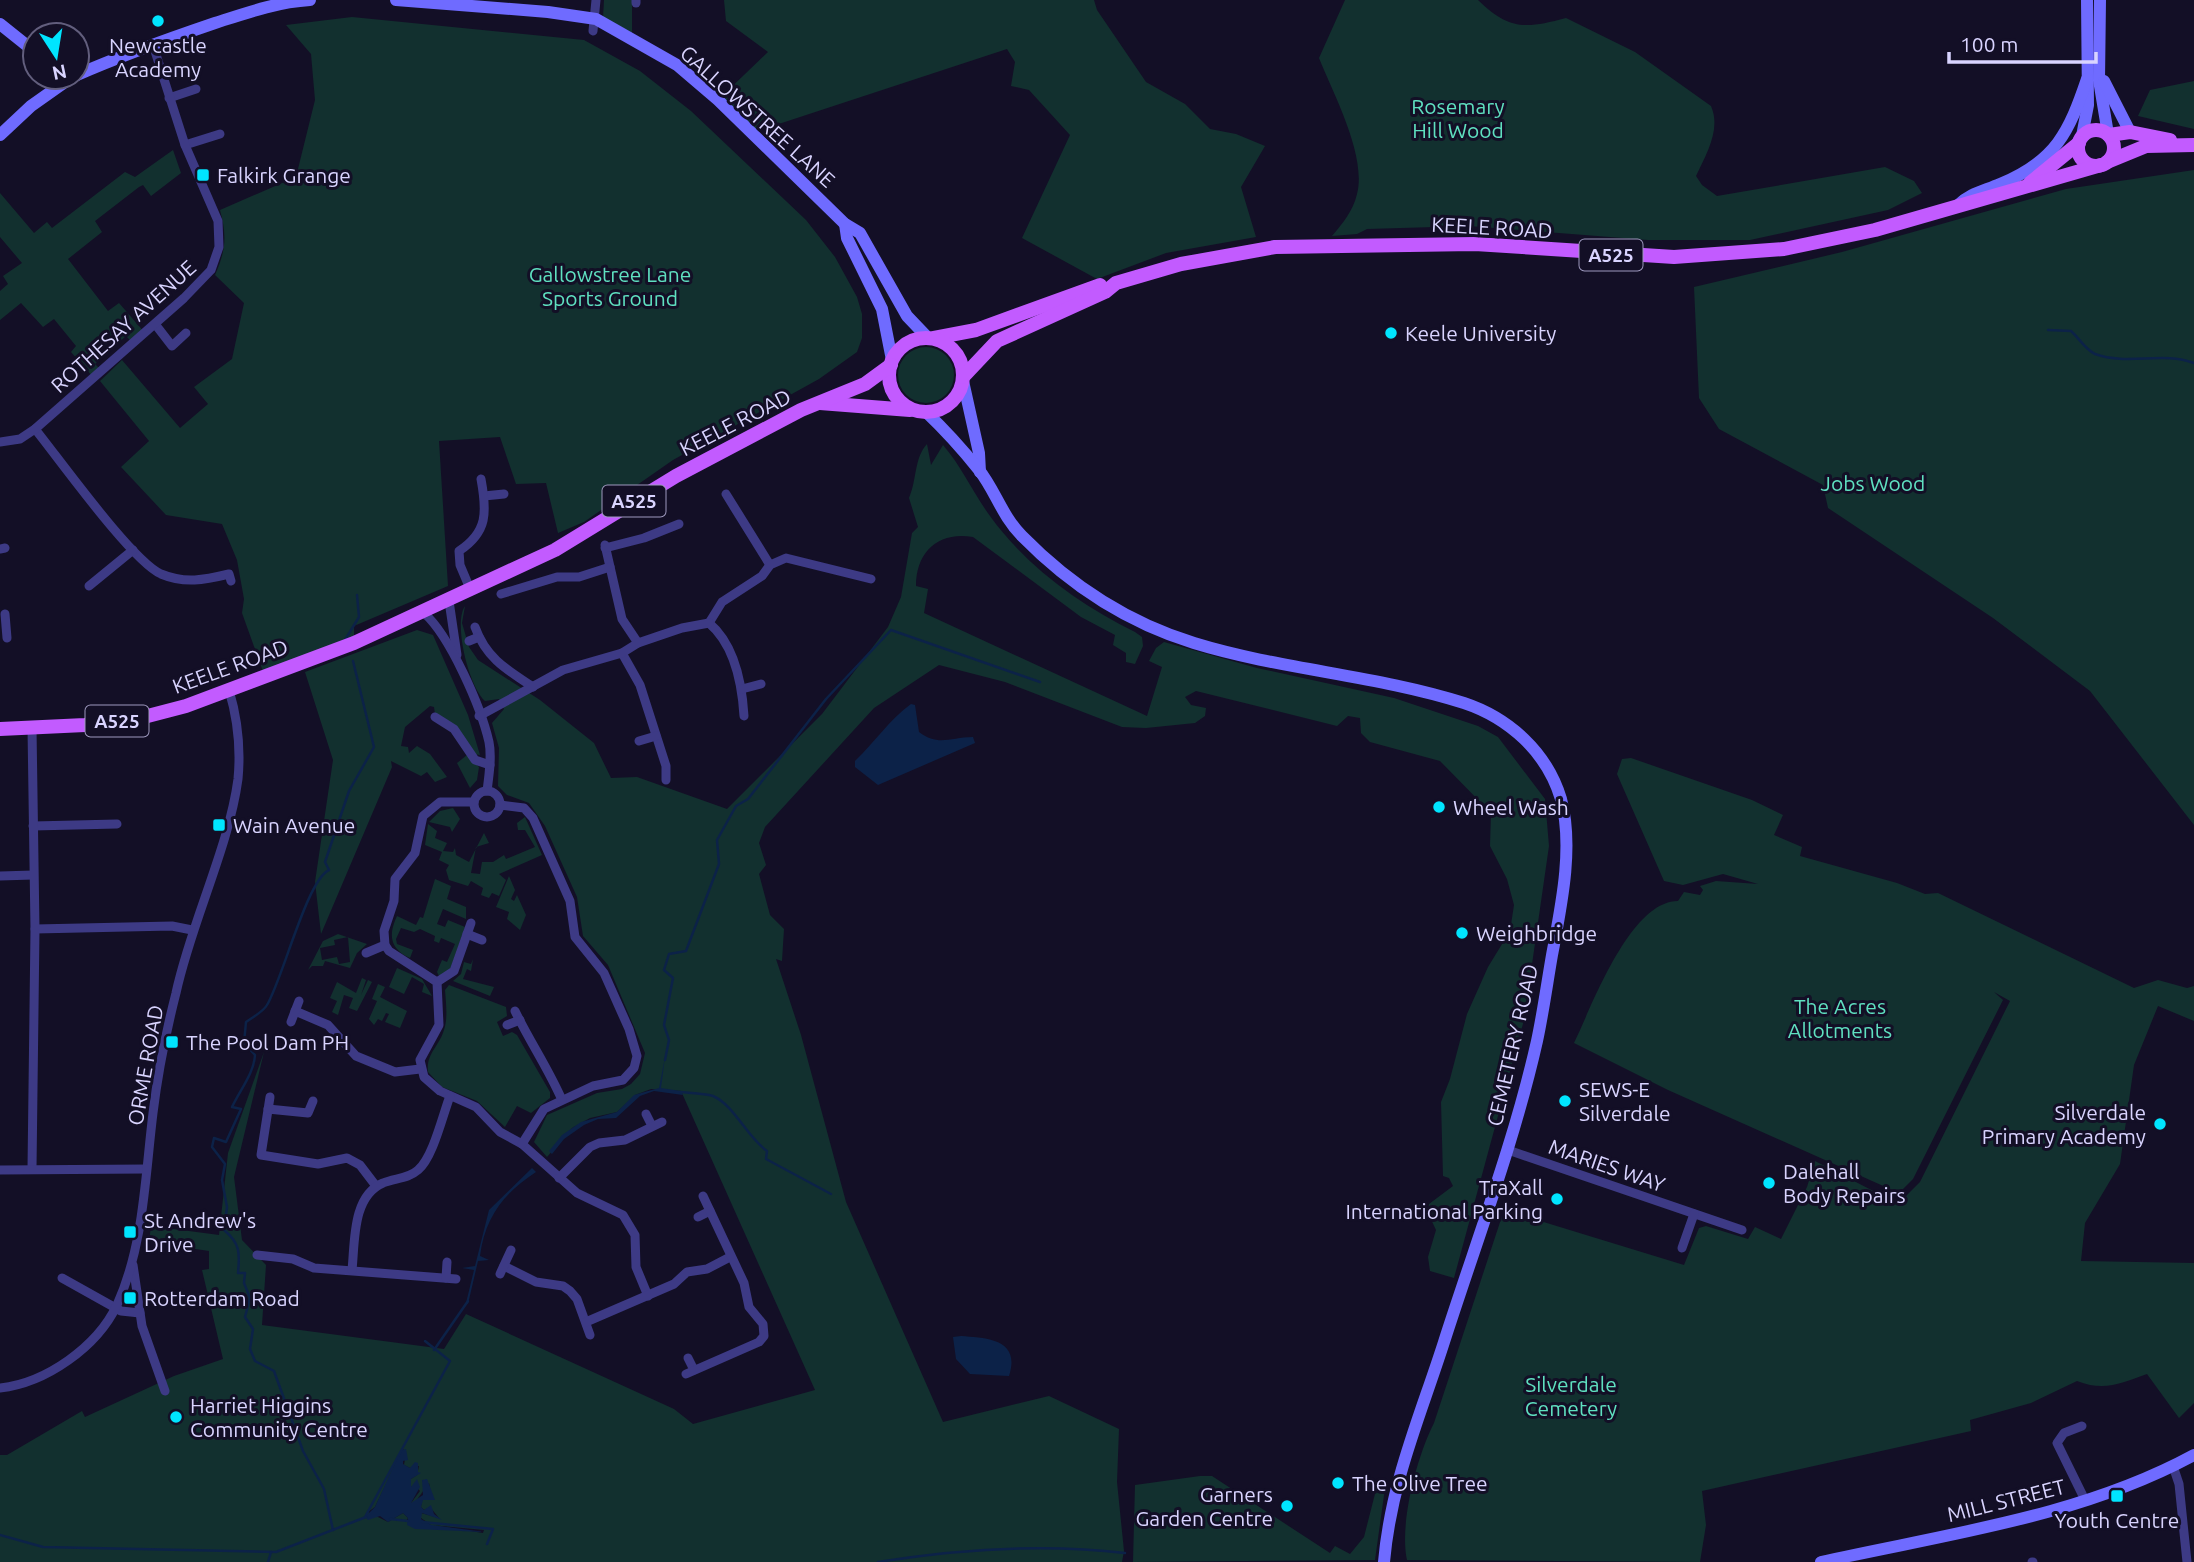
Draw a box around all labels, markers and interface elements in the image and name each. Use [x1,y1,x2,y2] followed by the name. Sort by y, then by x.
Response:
[150,13,166,29] marker: Newcastle Academy
[21,21,91,91] north arrow
[1949,21,2096,65] scale bar
[1960,32,2018,56] text: 100 m
[109,33,207,81] place label: Newcastle Academy
[676,40,840,192] street label: GALLOWSTREE LANE
[50,60,69,85] text: N
[1411,94,1505,142] park label: Rosemary Hill Wood
[217,163,351,187] place label: Falkirk Grange
[195,167,211,183] marker: Falkirk Grange
[1431,212,1553,242] street label: KEELE ROAD
[1580,240,1642,270] road number: A525
[46,255,200,397] street label: ROTHESAY AVENUE
[529,262,691,310] park label: Gallowstree Lane Sports Ground
[1405,321,1556,345] place label: Keele University
[1383,325,1399,341] marker: Keele University
[676,384,794,460] street label: KEELE ROAD
[1821,471,1925,495] park label: Jobs Wood
[602,486,666,516] road number: A525
[169,634,291,698] street label: KEELE ROAD
[86,706,148,736] road number: A525
[1453,795,1569,819] place label: Wheel Wash
[1431,799,1447,815] marker: Wheel Wash
[233,813,355,837] place label: Wain Avenue
[211,817,227,833] marker: Wain Avenue
[1476,921,1597,945] place label: Weighbridge
[1454,925,1470,941] marker: Weighbridge
[1482,962,1542,1128] street label: CEMETERY ROAD
[1788,994,1892,1042] park label: The Acres Allotments
[123,1003,167,1127] street label: ORME ROAD
[186,1030,349,1054] place label: The Pool Dam PH
[164,1034,180,1050] marker: The Pool Dam PH
[1579,1077,1671,1125] place label: SEWS-E Silverdale
[1557,1093,1573,1109] marker: SEWS-E Silverdale
[1982,1100,2146,1148] place label: Silverdale Primary Academy
[2152,1116,2168,1132] marker: Silverdale Primary Academy
[1546,1134,1668,1196] street label: MARIES WAY
[1783,1159,1906,1207] place label: Dalehall Body Repairs
[1345,1175,1543,1223] place label: TraXall International Parking
[1761,1175,1777,1191] marker: Dalehall Body Repairs
[1549,1191,1565,1207] marker: TraXall International Parking
[144,1208,256,1256] place label: St Andrew's Drive
[122,1224,138,1240] marker: St Andrew's Drive
[144,1286,300,1310] place label: Rotterdam Road
[122,1290,138,1306] marker: Rotterdam Road
[1525,1372,1617,1420] park label: Silverdale Cemetery
[190,1393,368,1441] place label: Harriet Higgins Community Centre
[168,1409,184,1425] marker: Harriet Higgins Community Centre
[1352,1471,1488,1495] place label: The Olive Tree
[1944,1474,2068,1526] street label: MILL STREET
[1330,1475,1346,1491] marker: The Olive Tree
[1135,1482,1273,1530] place label: Garners Garden Centre
[2109,1488,2125,1504] marker: Youth Centre
[1279,1498,1295,1514] marker: Garners Garden Centre
[2055,1508,2179,1532] place label: Youth Centre

